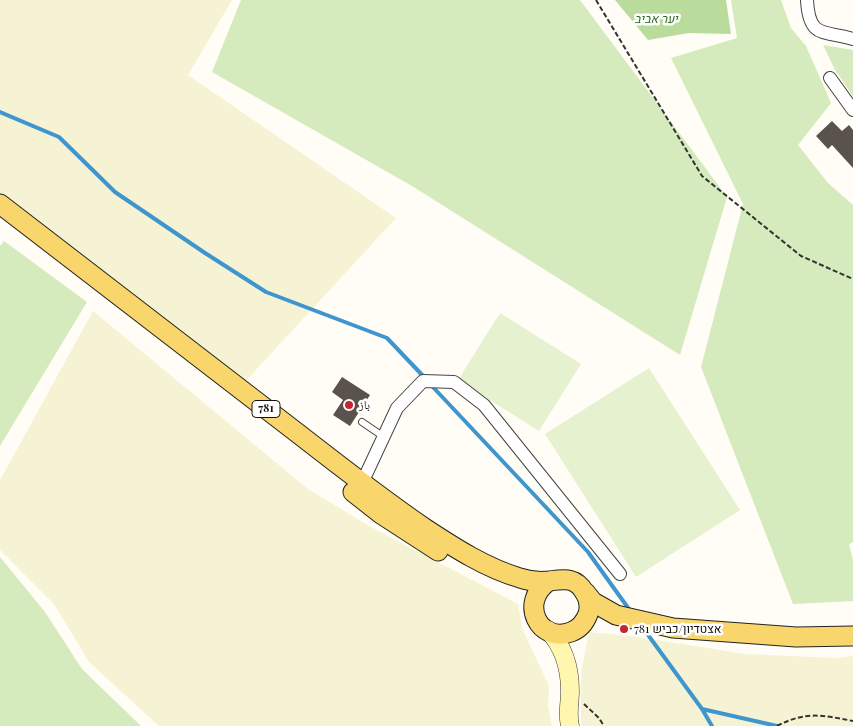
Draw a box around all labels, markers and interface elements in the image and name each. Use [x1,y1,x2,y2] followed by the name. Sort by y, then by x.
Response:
[634,12,678,26] park label: יער אביב
[359,398,370,412] place label: باز
[343,399,355,411] marker: باز
[252,400,280,418] road number: 781
[634,622,721,636] place label: אצטדיון/כביש 781
[618,623,630,635] marker: אצטדיון/כביש 781

